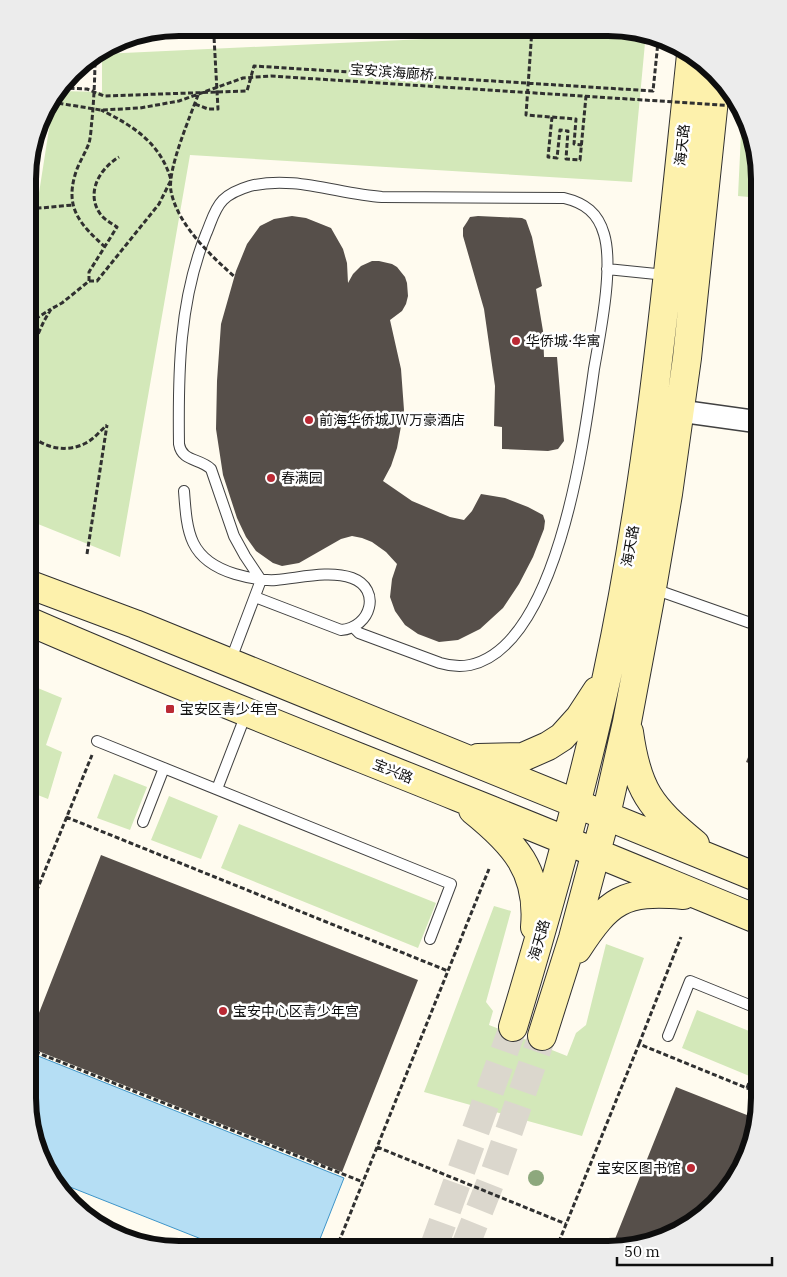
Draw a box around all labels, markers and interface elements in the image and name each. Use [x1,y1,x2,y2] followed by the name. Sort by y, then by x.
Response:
[349,60,435,84] street label: 宝安滨海廊桥
[671,123,693,167] street label: 海天路
[526,332,601,350] place label: 华侨城·华寓
[510,335,522,347] marker: 华侨城·华寓
[319,411,465,429] place label: 前海华侨城JW万豪酒店
[303,414,315,426] marker: 前海华侨城JW万豪酒店
[281,469,323,487] place label: 春满园
[265,472,277,484] marker: 春满园
[617,524,643,568] street label: 海天路
[180,700,278,718] place label: 宝安区青少年宫
[164,703,176,715] marker: 宝安区青少年宫
[370,755,416,787] street label: 宝兴路
[525,917,553,963] street label: 海天路
[233,1002,359,1020] place label: 宝安中心区青少年宫
[217,1005,229,1017] marker: 宝安中心区青少年宫
[597,1159,681,1177] place label: 宝安区图书馆
[685,1162,697,1174] marker: 宝安区图书馆
[617,1234,772,1266] scale bar
[624,1242,660,1261] text: 50 m

